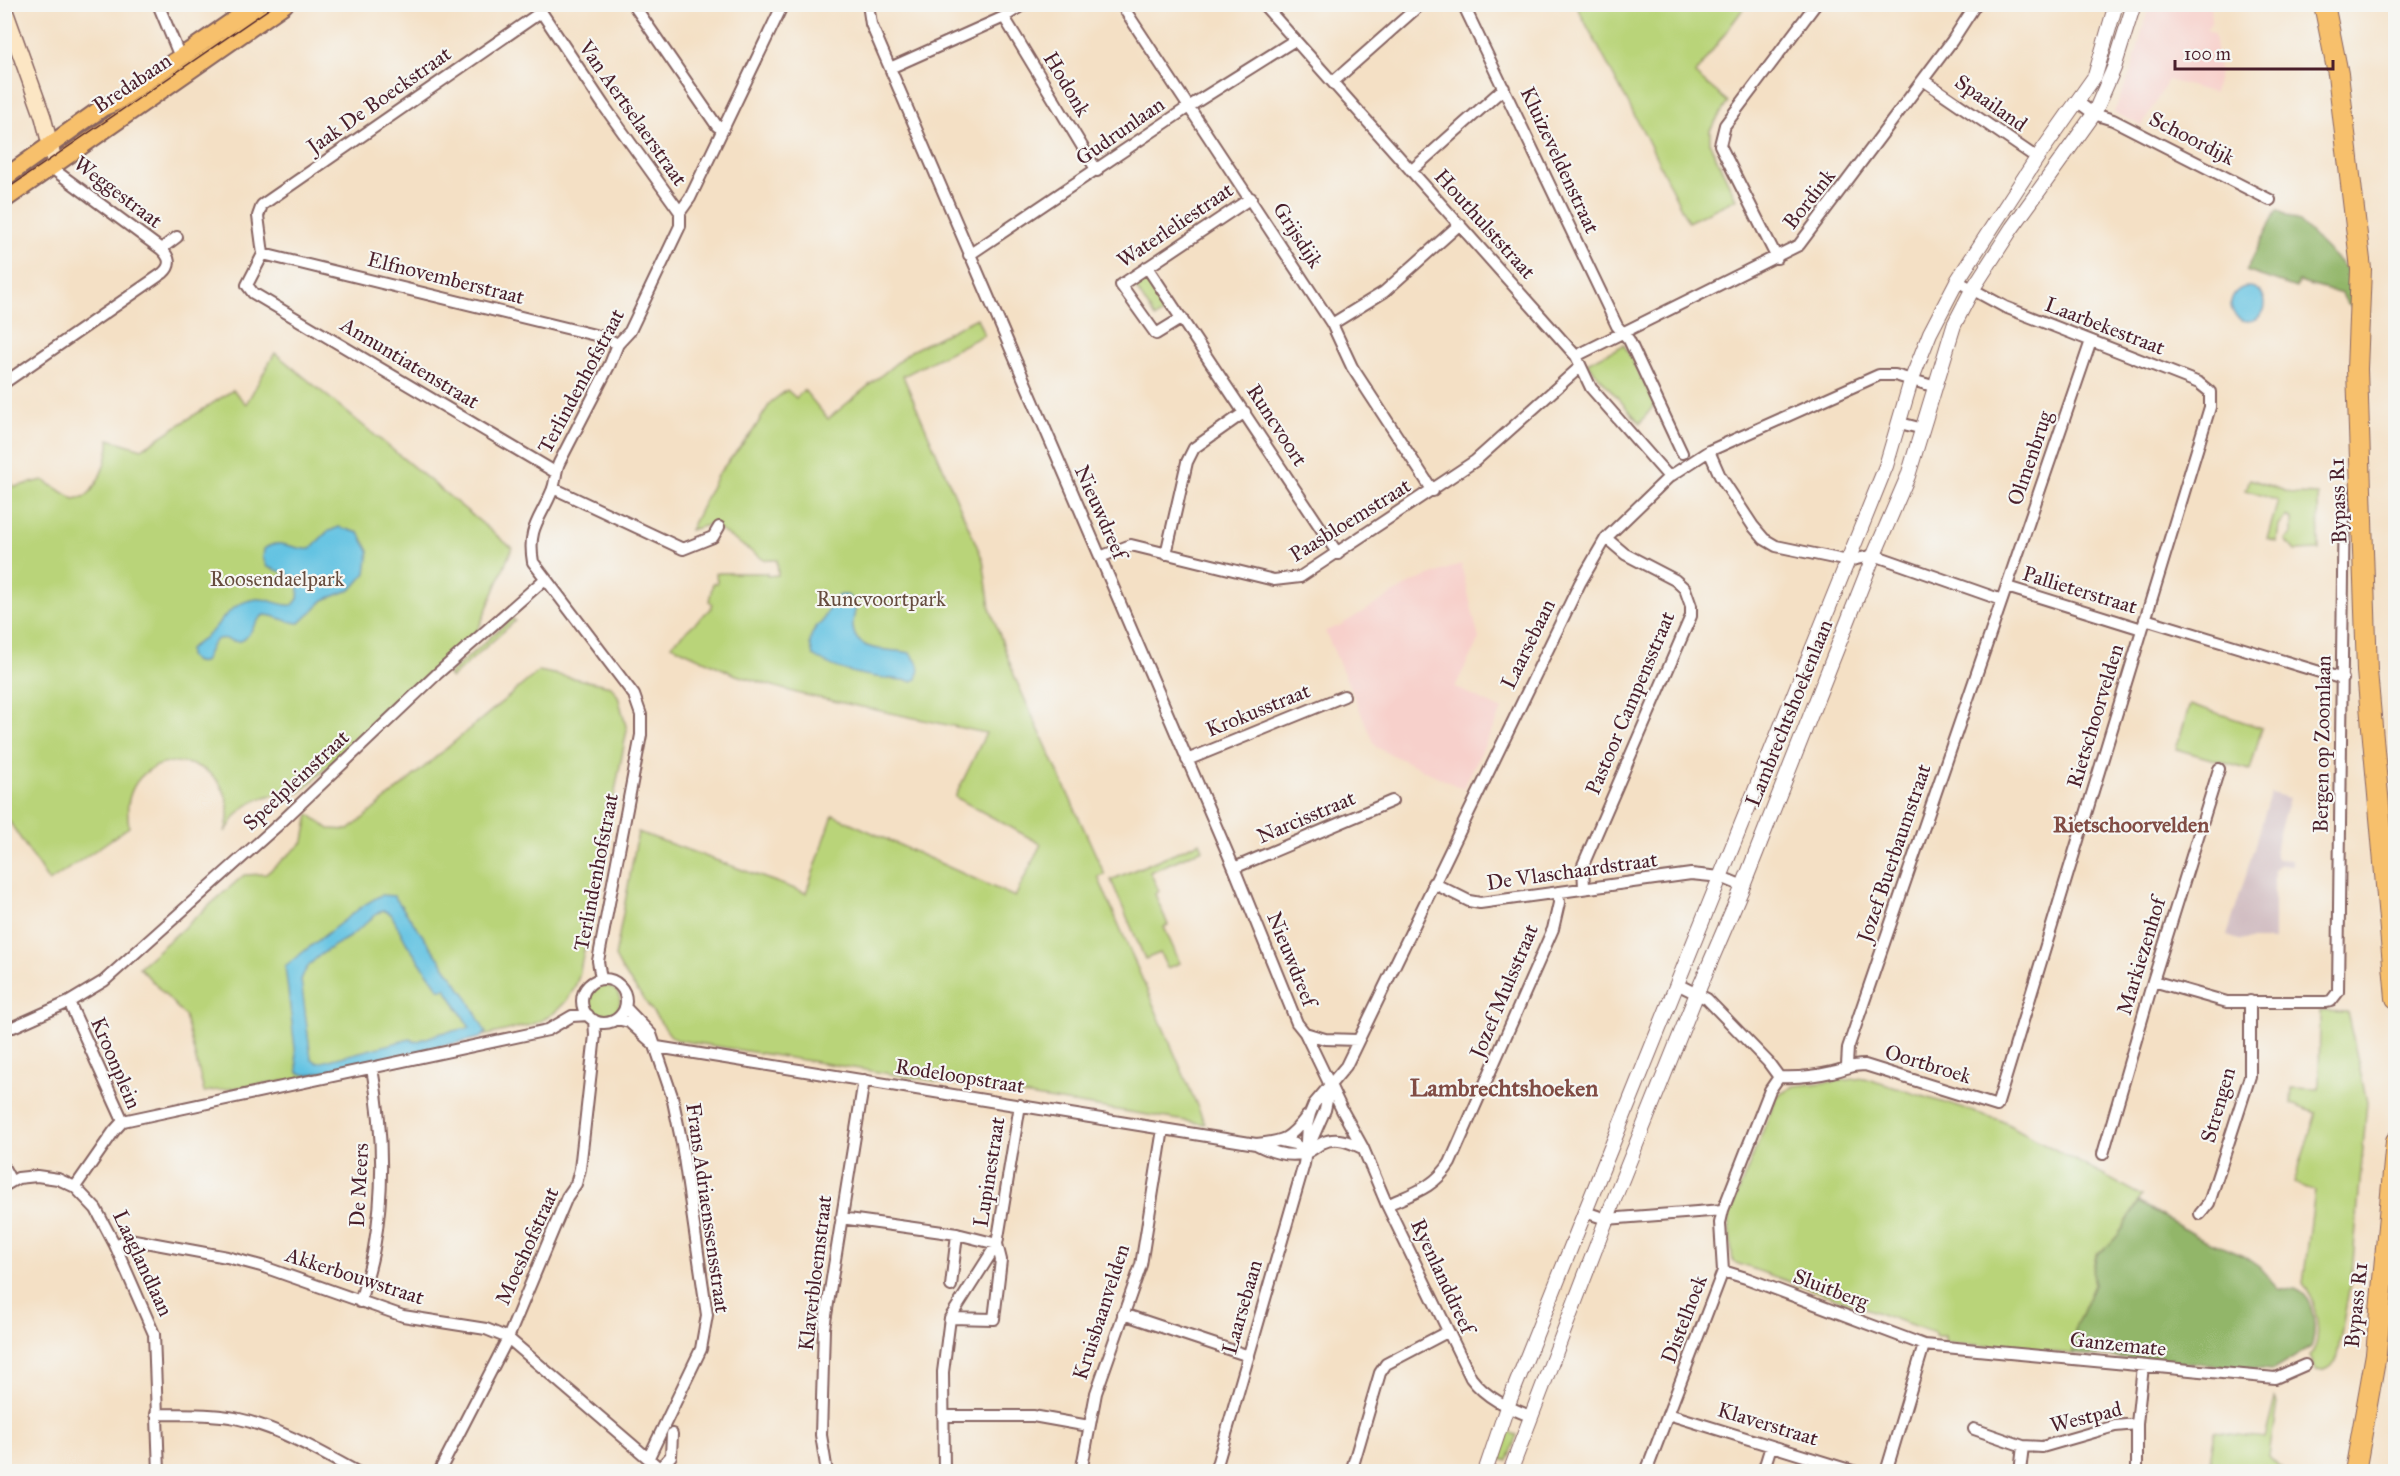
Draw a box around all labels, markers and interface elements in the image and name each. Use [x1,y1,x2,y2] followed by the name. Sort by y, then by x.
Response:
[2175,33,2332,71] scale bar
[573,34,693,191] street label: Van Aertselaerstraat
[300,40,457,161] street label: Jaak De Boeckstraat
[2184,43,2231,65] text: 100 m
[88,47,176,119] street label: Bredabaan
[1038,47,1097,121] street label: Hodonk
[1950,69,2033,138] street label: Spaailand
[1515,83,1606,238] street label: Kluizeveldenstraat
[1071,91,1169,171] street label: Gudrunlaan
[2145,105,2239,171] street label: Schoordijk
[69,150,168,234] street label: Weggestraat
[1777,163,1841,234] street label: Bordink
[1429,164,1542,285] street label: Houthulststraat
[1112,176,1238,273] street label: Waterleliestraat
[1267,197,1329,273] street label: Grijsdijk
[365,246,528,310] street label: Elfnovemberstraat
[2041,291,2169,361] street label: Laarbekestraat
[532,304,630,458] street label: Terlindenhofstraat
[335,311,484,415] street label: Annuntiatenstraat
[1241,379,1313,471] street label: Runcvoort
[2002,407,2058,509] street label: Olmenbrug
[2324,458,2352,544] street label: Bypass R1
[1069,461,1134,566] street label: Nieuwdreef
[1285,472,1416,568] street label: Paasbloemstraat
[2020,560,2141,620] street label: Pallieterstraat
[210,566,345,592] park label: Roosendaelpark
[816,586,946,612] park label: Runcvoortpark
[1495,595,1561,693] street label: Laarsebaan
[1580,607,1681,799] street label: Pastoor Campensstraat
[1740,616,1838,810] street label: Lambrechtshoekenlaan
[2061,641,2129,791] street label: Rietschoorvelden
[2307,655,2337,833] street label: Bergen op Zoomlaan
[1202,677,1314,743] street label: Krokusstraat
[237,724,355,836] street label: Speelpleinstraat
[1851,760,1937,947] street label: Jozef Buerbaumstraat
[1253,784,1360,849] street label: Narcisstraat
[568,790,624,953] street label: Terlindenhofstraat
[2053,811,2209,838] district label: Rietschoorvelden
[1485,846,1660,896] street label: De Vlaschaardstraat
[2111,891,2172,1018] street label: Markiezenhof
[1261,908,1324,1013] street label: Nieuwdreef
[1463,920,1544,1064] street label: Jozef Mulsstraat
[85,1013,147,1113] street label: Kroonplein
[1882,1039,1975,1090] street label: Oortbroek
[894,1053,1027,1099] street label: Rodeloopstraat
[2195,1064,2241,1146] street label: Strengen
[1410,1073,1598,1103] district label: Lambrechtshoeken
[680,1101,736,1315] street label: Frans Adriaenssensstraat
[967,1114,1011,1229] street label: Lupinestraat
[344,1142,374,1228] street label: De Meers
[489,1183,565,1309] street label: Moeshofstraat
[793,1193,838,1352] street label: Klaverbloemstraat
[107,1206,179,1320] street label: Laaglandlaan
[1405,1215,1482,1340] street label: Ryenlanddreef
[282,1241,428,1311] street label: Akkerbouwstraat
[1067,1241,1135,1383] street label: Kruisbaanvelden
[1216,1257,1268,1357] street label: Laarsebaan
[2339,1261,2373,1349] street label: Bypass R1
[1790,1263,1873,1315] street label: Sluitberg
[1655,1271,1713,1367] street label: Distelhoek
[2069,1326,2168,1362] street label: Ganzemate
[2048,1395,2125,1438] street label: Westpad
[1715,1396,1822,1452] street label: Klaverstraat

